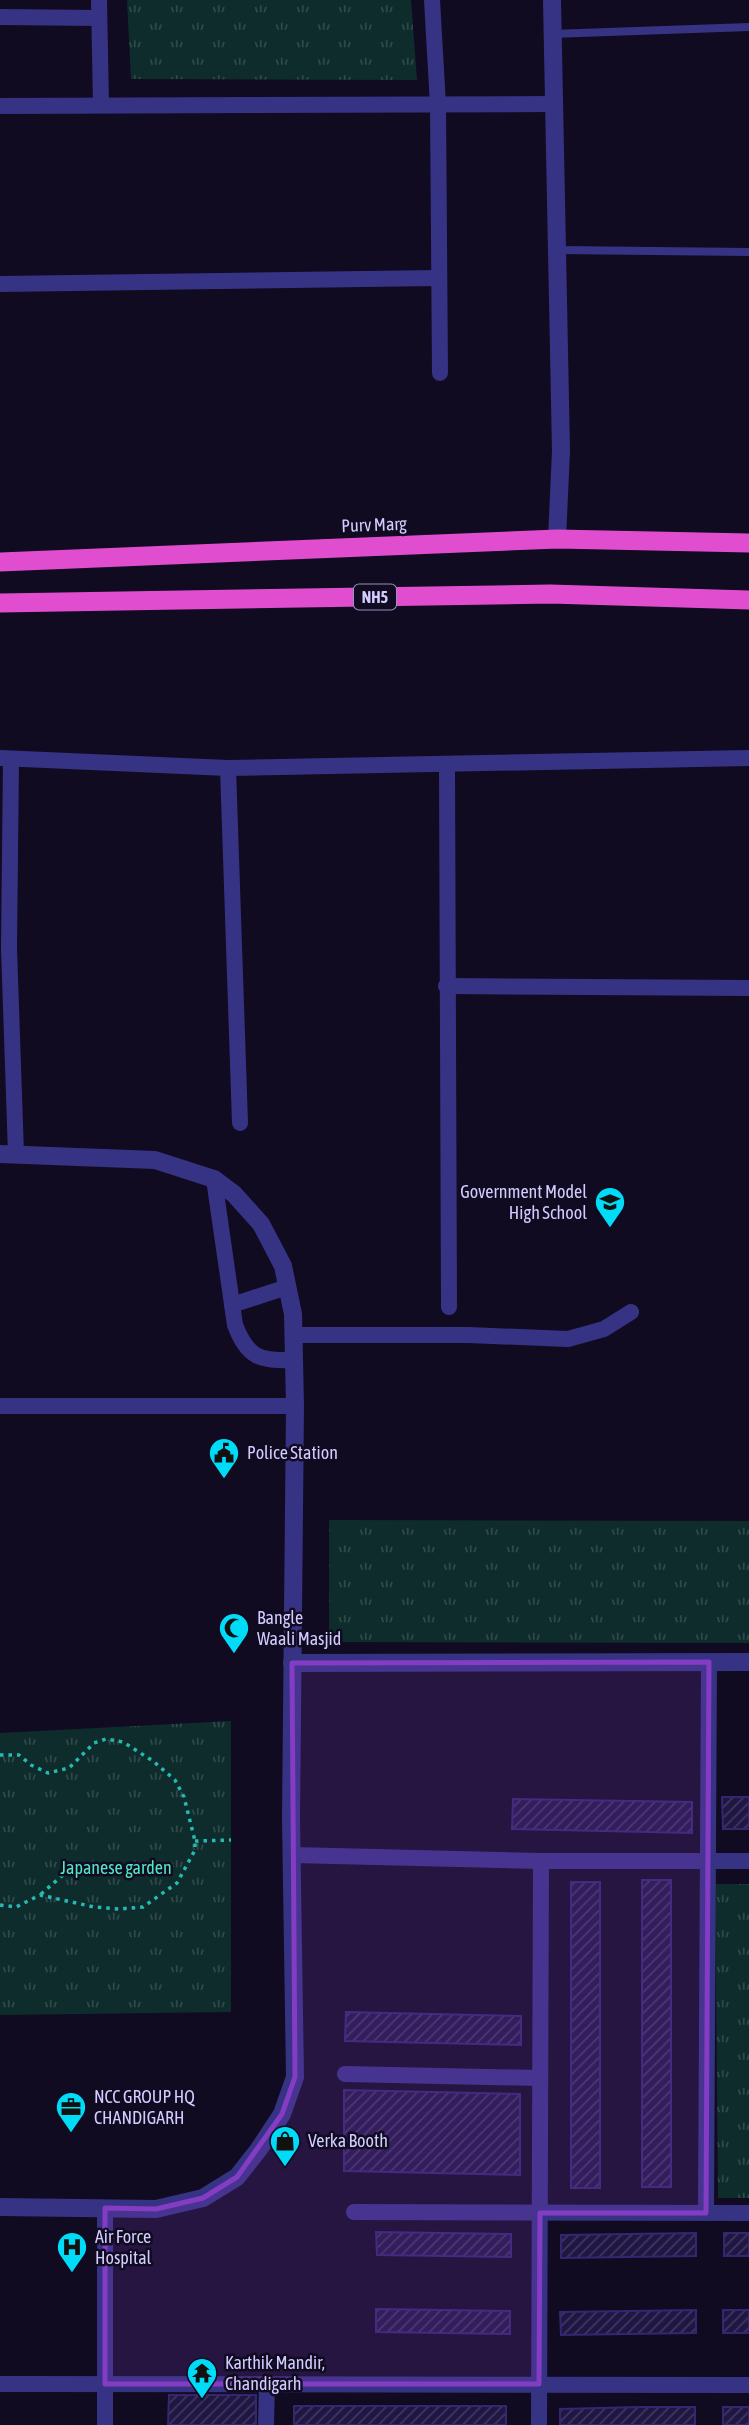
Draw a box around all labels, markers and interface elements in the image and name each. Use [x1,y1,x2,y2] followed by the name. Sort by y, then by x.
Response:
[341,513,407,536] street label: Purv Marg
[354,584,396,610] road number: NH5
[460,1181,587,1223] place label: Government Model High School
[593,1185,627,1229] school or university icon: Government Model High School
[207,1436,241,1480] public building icon: Police Station
[247,1442,338,1463] place label: Police Station
[257,1607,341,1649] place label: Bangle Waali Masjid
[217,1611,251,1655] mosque icon: Bangle Waali Masjid
[60,1857,172,1878] park label: Japanese garden
[94,2086,195,2128] place label: NCC GROUP HQ CHANDIGARH
[54,2090,88,2134] office icon: NCC GROUP HQ CHANDIGARH
[268,2124,302,2168] shop icon: Verka Booth
[308,2130,388,2151] place label: Verka Booth
[95,2226,151,2268] place label: Air Force Hospital
[55,2230,89,2274] hospital icon: Air Force Hospital
[225,2352,325,2394] place label: Karthik Mandir, Chandigarh
[185,2356,219,2400] temple icon: Karthik Mandir, Chandigarh

